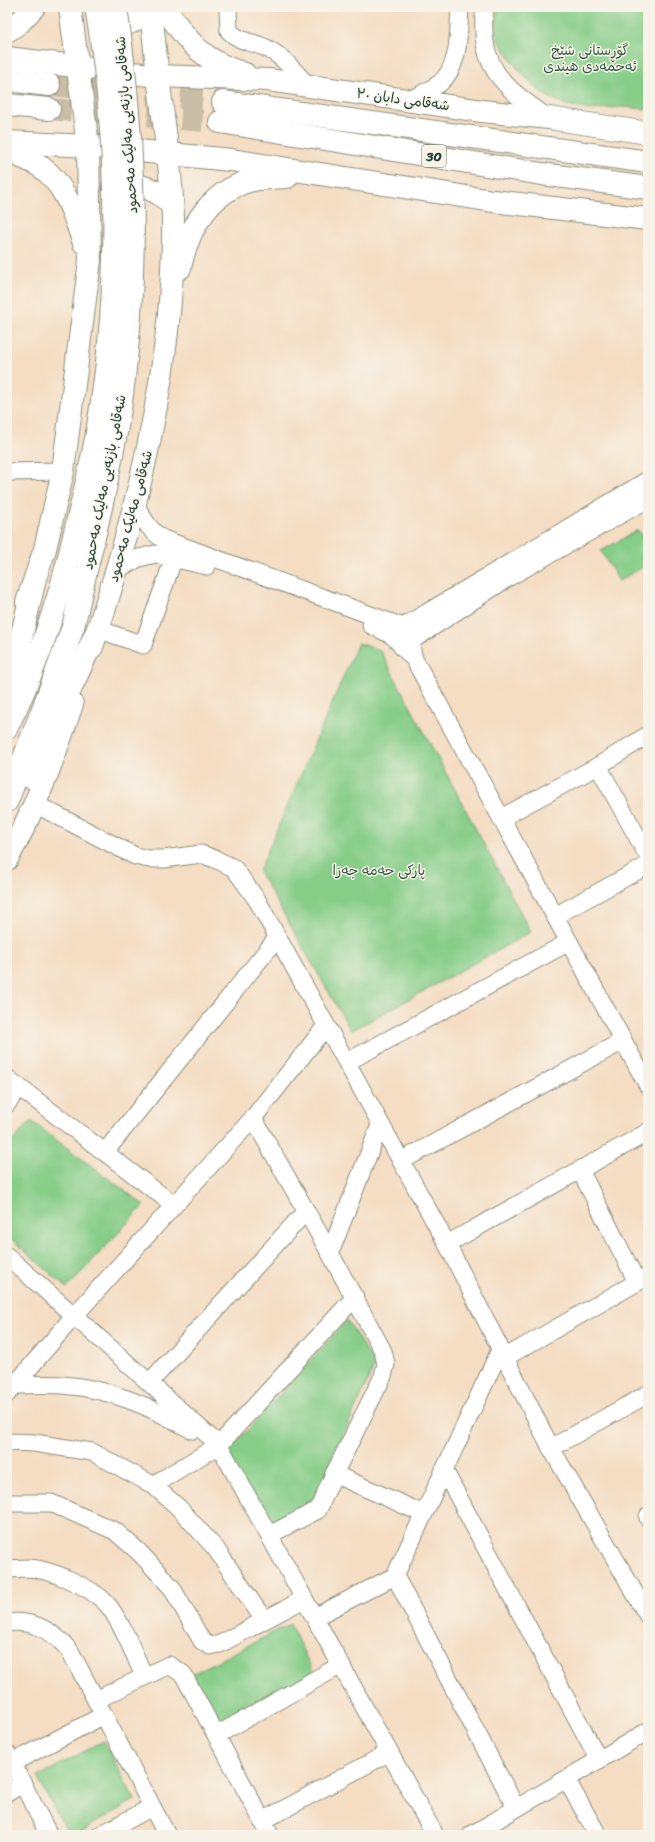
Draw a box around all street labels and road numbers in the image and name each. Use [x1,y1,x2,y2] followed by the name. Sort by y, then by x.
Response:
[108,35,145,215] street label: شەقامی بازنەیی مەلیک مەحمود
[355,81,451,118] street label: شەقامی دابان ٣٠
[422,145,446,167] road number: 30
[75,392,134,572] street label: شەقامی بازنەیی مەلیک مەحمود
[101,447,160,585] street label: شەقامی مەلیک مەحمود

